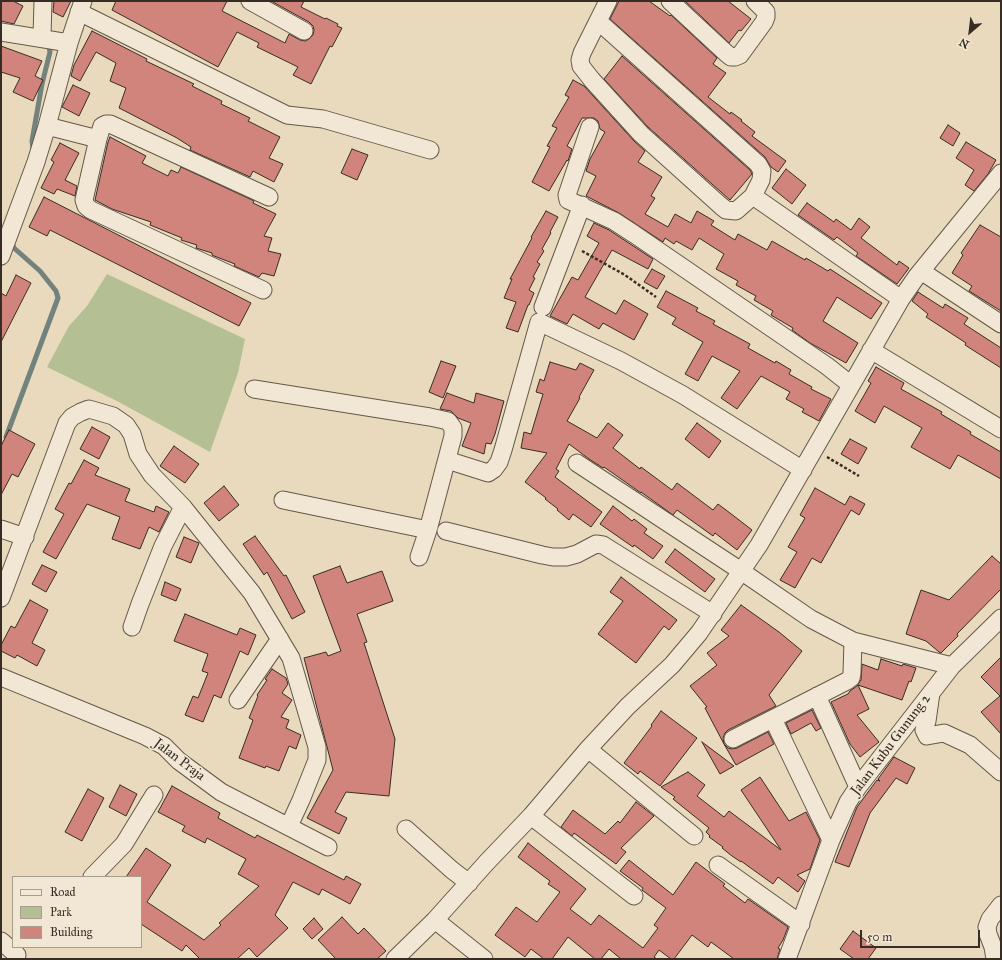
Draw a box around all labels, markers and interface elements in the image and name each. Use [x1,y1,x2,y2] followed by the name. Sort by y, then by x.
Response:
[950,12,990,52] north arrow
[957,35,971,51] text: N
[847,691,935,799] street label: Jalan Kubu Gunung 2
[150,735,208,785] street label: Jalan Praja
[12,876,142,948] legend
[50,885,76,899] text: Road
[50,905,72,919] text: Park
[862,922,982,948] scale bar
[50,925,92,939] text: Building
[867,930,892,944] text: 50 m

